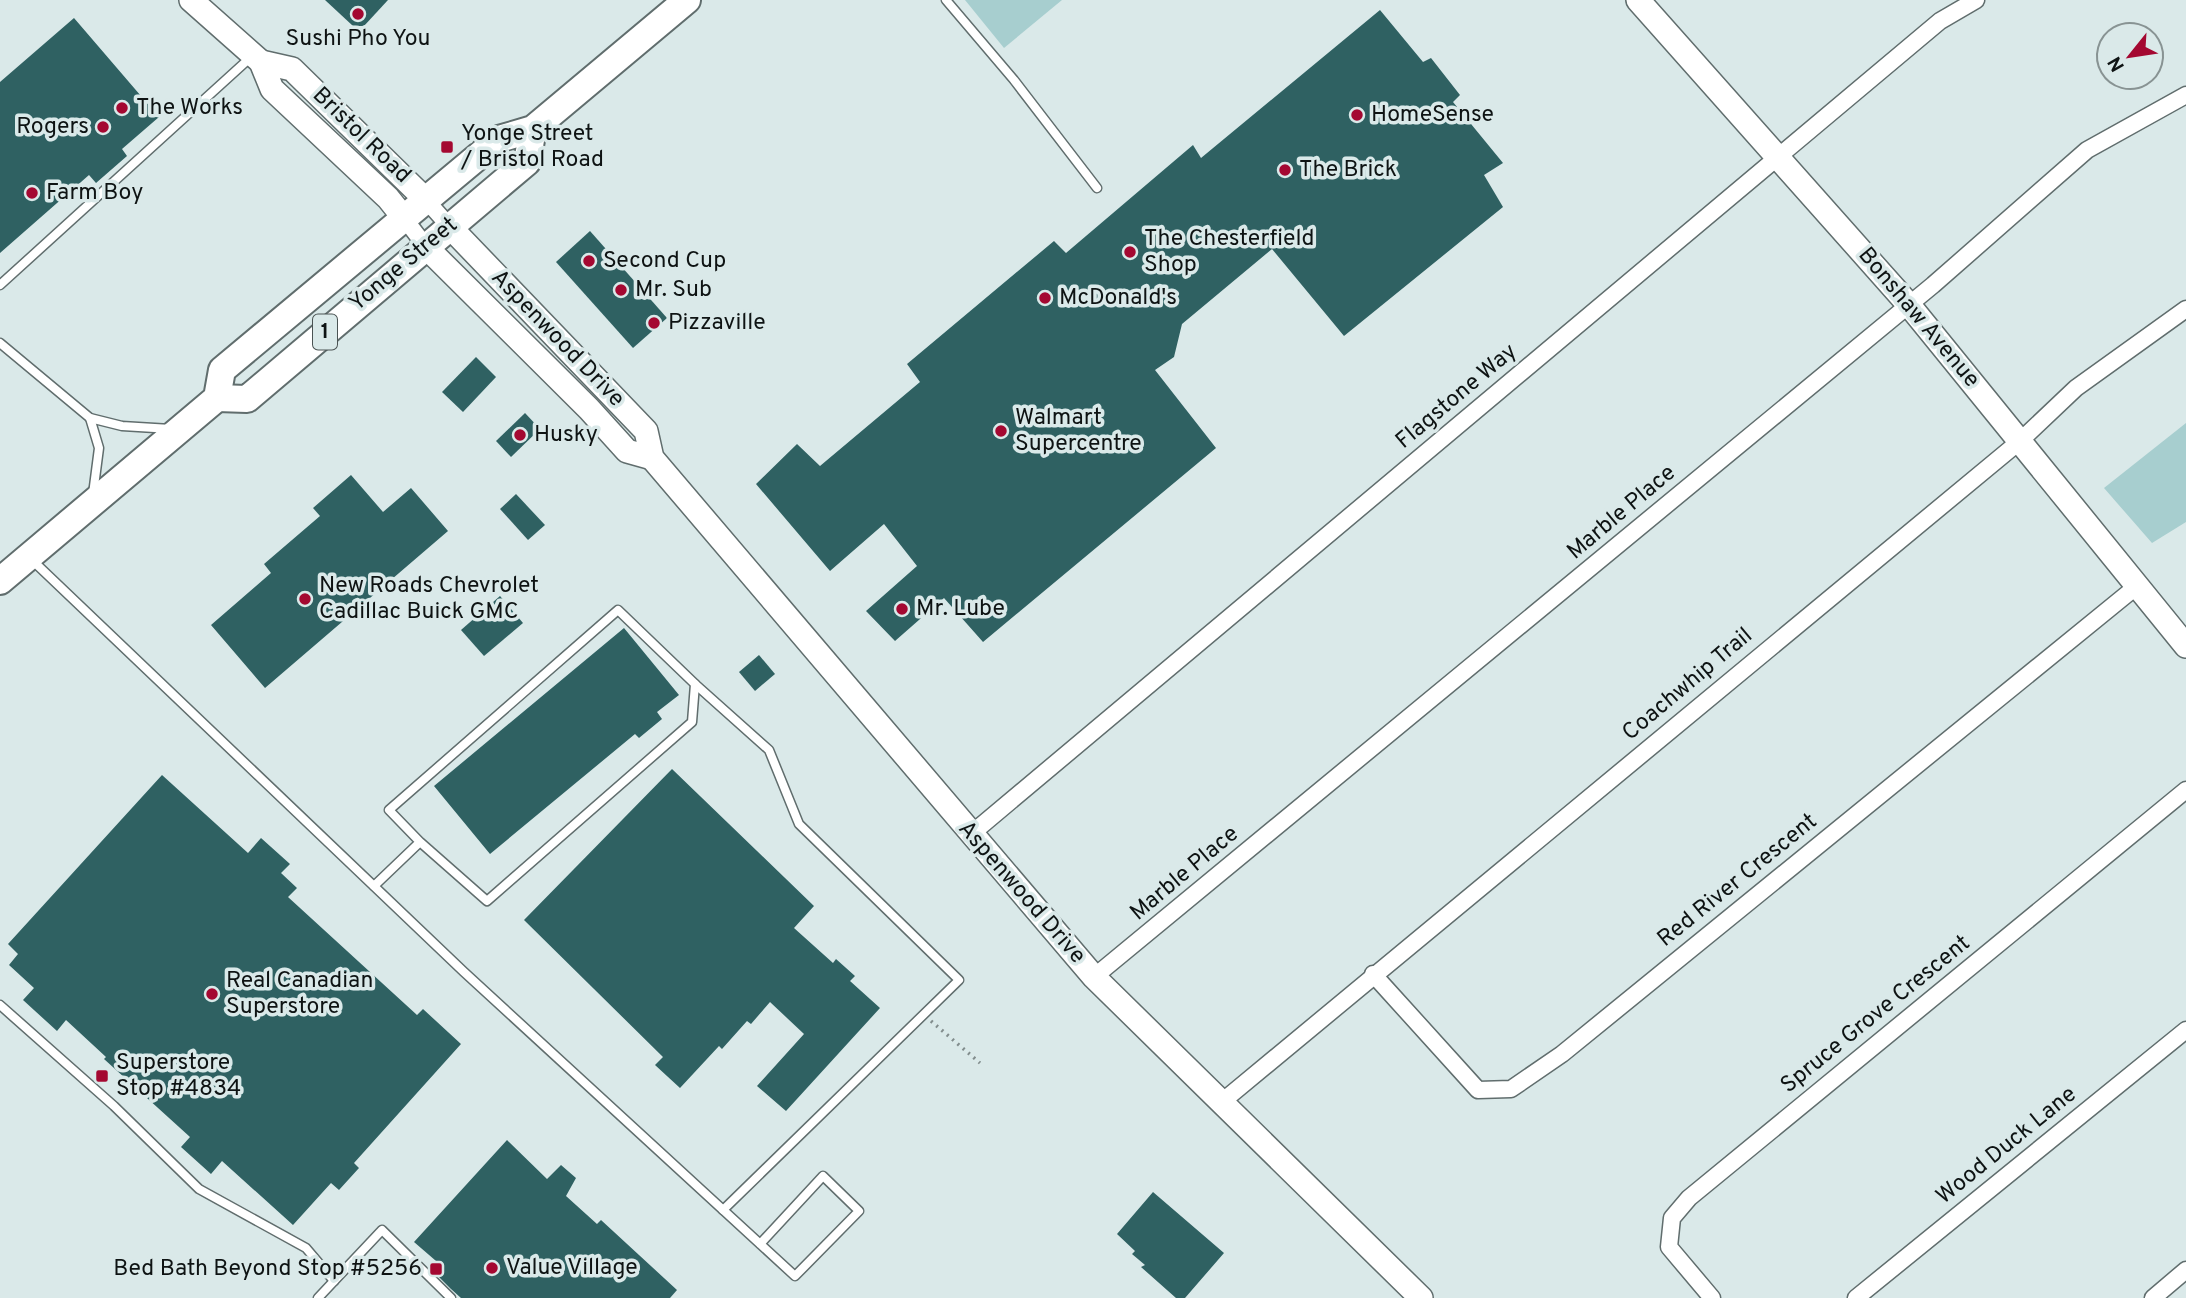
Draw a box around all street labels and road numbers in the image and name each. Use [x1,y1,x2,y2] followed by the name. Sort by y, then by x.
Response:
[305,82,417,190] street label: Bristol Road
[344,211,464,319] street label: Yonge Street
[1851,242,1985,394] street label: Bonshaw Avenue
[484,264,630,414] street label: Aspenwood Drive
[313,314,337,350] road number: 1
[1390,338,1524,456] street label: Flagstone Way
[1562,459,1682,567] street label: Marble Place
[1617,622,1759,748] street label: Coachwhip Trail
[1652,808,1824,954] street label: Red River Crescent
[951,815,1091,971] street label: Aspenwood Drive
[1125,820,1245,928] street label: Marble Place
[1775,930,1977,1100] street label: Spruce Grove Crescent
[1931,1081,2083,1211] street label: Wood Duck Lane

